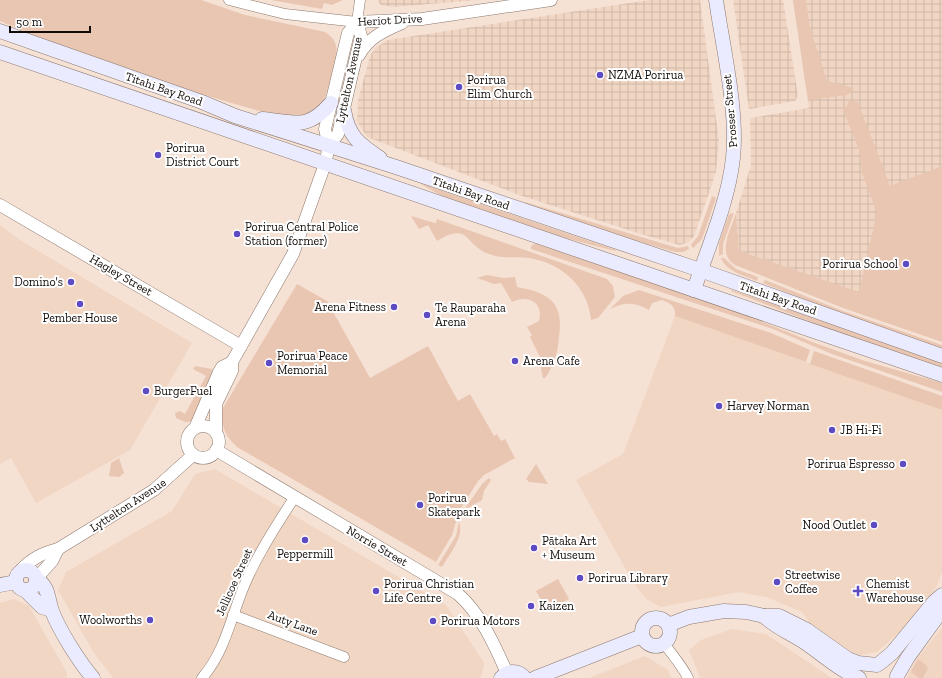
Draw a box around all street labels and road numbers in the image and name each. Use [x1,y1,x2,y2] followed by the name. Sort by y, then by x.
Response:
[357,11,423,29] street label: Heriot Drive
[333,35,365,124] street label: Lyttelton Avenue
[123,69,205,109] street label: Titahi Bay Road
[720,73,740,148] street label: Prosser Street
[430,173,512,213] street label: Titahi Bay Road
[87,251,155,299] street label: Hagley Street
[737,278,819,318] street label: Titahi Bay Road
[87,475,169,535] street label: Lyttelton Avenue
[344,523,410,569] street label: Norrie Street
[213,546,255,618] street label: Jellicoe Street
[266,607,320,639] street label: Auty Lane

